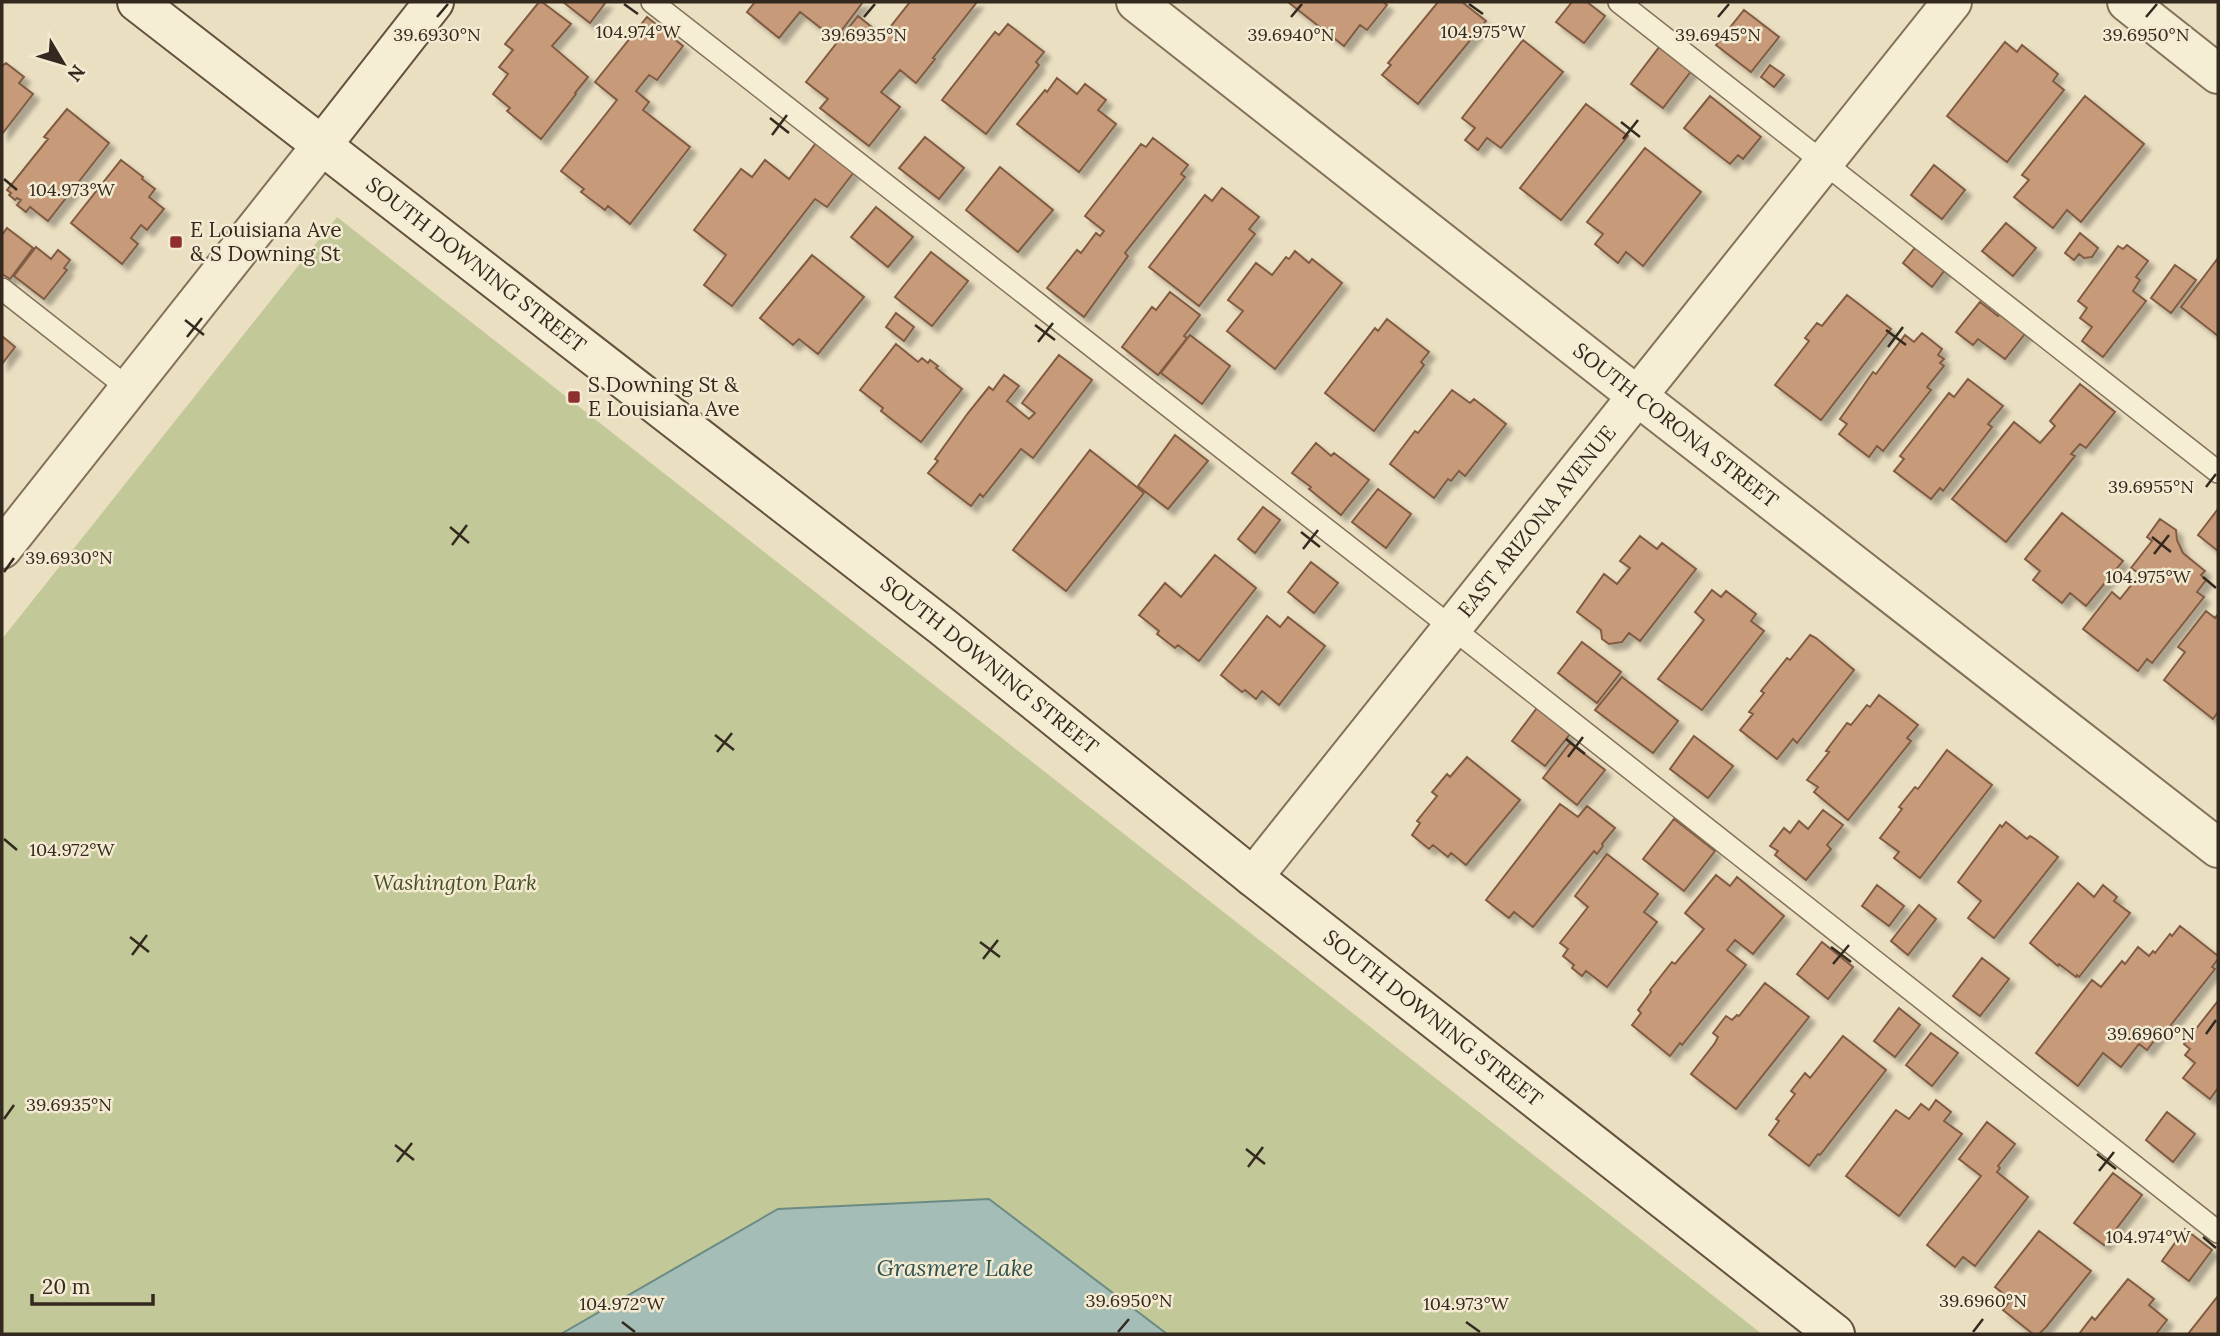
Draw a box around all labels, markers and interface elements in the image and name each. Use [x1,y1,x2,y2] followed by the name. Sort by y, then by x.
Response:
[596,20,681,43] text: 104.974°W
[1440,20,1527,43] text: 104.975°W
[393,23,481,46] text: 39.6930°N
[821,23,907,46] text: 39.6935°N
[1247,23,1335,46] text: 39.6940°N
[1675,23,1761,46] text: 39.6945°N
[2102,23,2190,46] text: 39.6950°N
[28,28,98,98] north arrow
[62,60,90,87] text: N
[361,171,592,358] street label: SOUTH DOWNING STREET
[29,178,116,201] text: 104.973°W
[190,216,342,267] place label: E Louisiana Ave & S Downing St
[168,234,184,250] marker: E Louisiana Ave & S Downing St
[1568,337,1784,514] street label: SOUTH CORONA STREET
[588,371,740,422] place label: S Downing St & E Louisiana Ave
[566,389,582,405] marker: S Downing St & E Louisiana Ave
[1452,420,1622,623] street label: EAST ARIZONA AVENUE
[2108,475,2194,498] text: 39.6955°N
[25,546,113,569] text: 39.6930°N
[2105,565,2192,588] text: 104.975°W
[875,570,1104,760] street label: SOUTH DOWNING STREET
[29,838,116,861] text: 104.972°W
[373,869,537,896] park label: Washington Park
[1318,924,1548,1112] street label: SOUTH DOWNING STREET
[2107,1022,2195,1045] text: 39.6960°N
[26,1093,112,1116] text: 39.6935°N
[2106,1225,2191,1248] text: 104.974°W
[877,1253,1034,1282] water label: Grasmere Lake
[32,1262,152,1306] scale bar
[42,1273,91,1300] text: 20 m
[1085,1289,1173,1312] text: 39.6950°N
[1939,1289,2027,1312] text: 39.6960°N
[579,1292,666,1315] text: 104.972°W
[1423,1292,1510,1315] text: 104.973°W

